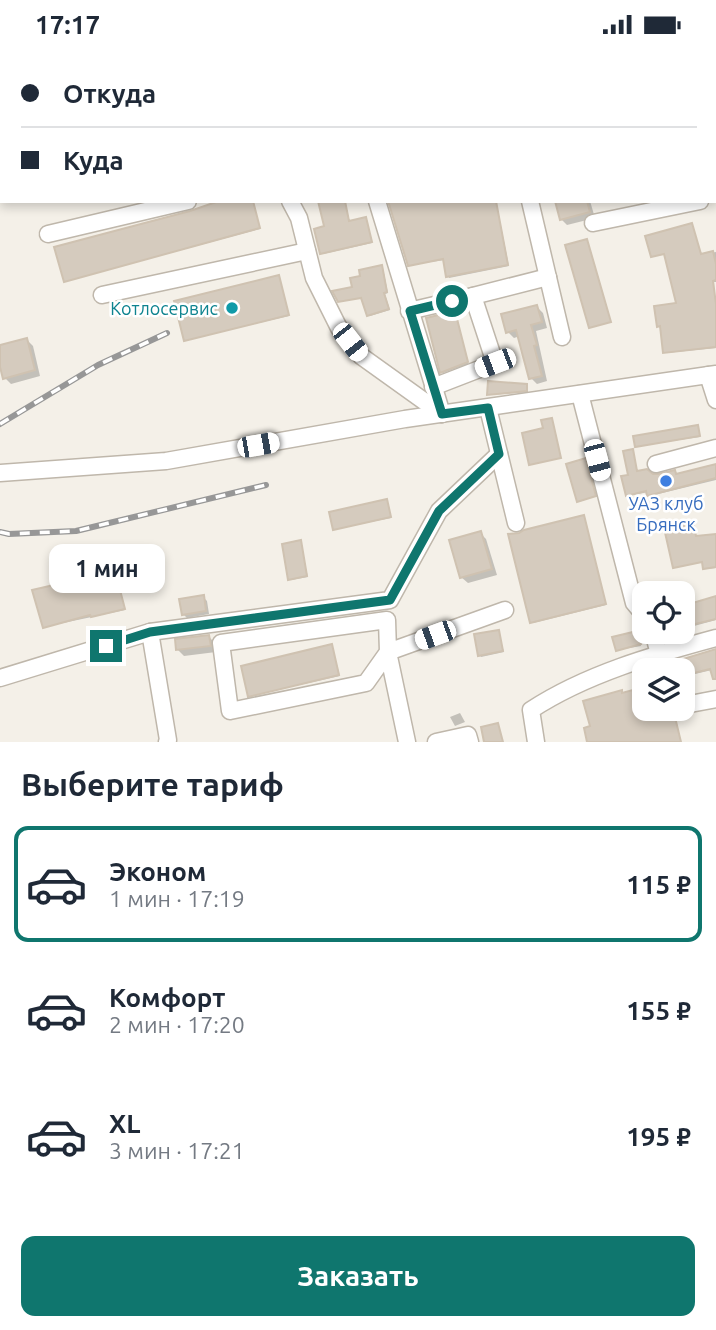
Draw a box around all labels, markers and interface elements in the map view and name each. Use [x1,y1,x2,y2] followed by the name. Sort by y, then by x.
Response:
[35,10,100,39] text: 17:17
[63,79,156,108] text: Откуда
[63,146,124,175] text: Куда
[436,285,468,317] route start
[110,298,218,318] place label: Котлосервис
[224,300,240,316] marker: Котлосервис
[329,319,372,365] car
[472,346,519,380] car
[236,431,281,459] car
[582,437,613,483] car
[658,473,674,489] marker: УАЗ клуб Брянск
[629,493,703,534] place label: УАЗ клуб Брянск
[48,545,164,593] callout: 1 мин
[75,556,139,581] text: 1 мин
[632,581,695,721] map controls
[632,581,695,644] button: locate
[412,618,459,652] car
[90,630,122,662] route end
[632,658,695,721] button: layers
[21,766,284,802] text: Выберите тариф
[25,853,88,916] icon: car
[109,857,206,886] text: Эконом
[626,870,691,899] text: 115 ₽
[109,886,245,911] text: 1 мин · 17:19
[25,979,88,1042] icon: car
[109,983,225,1012] text: Комфорт
[626,996,691,1025] text: 155 ₽
[109,1012,245,1037] text: 2 мин · 17:20
[25,1105,88,1168] icon: car
[109,1109,140,1138] text: XL
[626,1122,691,1151] text: 195 ₽
[109,1138,245,1163] text: 3 мин · 17:21
[21,1236,695,1316] button: Заказать

